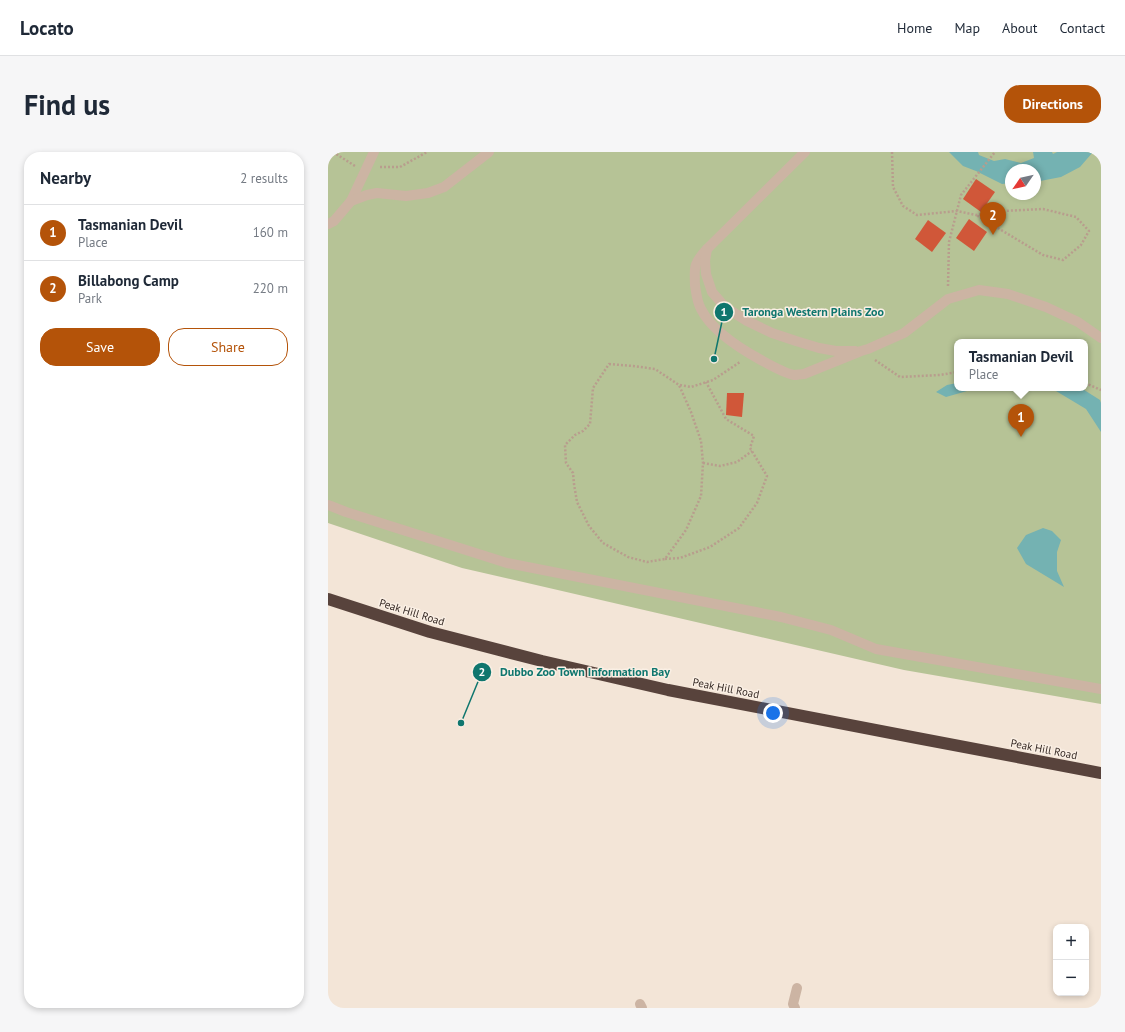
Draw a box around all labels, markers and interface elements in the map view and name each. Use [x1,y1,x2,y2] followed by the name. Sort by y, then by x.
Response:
[20,16,74,40] text: Locato
[897,19,932,37] text: Home
[954,19,980,37] text: Map
[1002,19,1038,37] text: About
[1060,19,1105,37] text: Contact
[1004,85,1101,123] button: Directions
[24,86,110,123] text: Find us
[1005,164,1041,200] north arrow
[40,167,91,189] text: Nearby
[240,170,288,187] text: 2 results
[980,202,1006,235] pin: 2
[78,215,183,234] text: Tasmanian Devil
[49,224,57,241] text: 1
[253,224,288,241] text: 160 m
[78,234,108,251] text: Place
[78,271,179,290] text: Billabong Camp
[49,280,57,297] text: 2
[253,280,288,297] text: 220 m
[78,290,102,307] text: Park
[714,300,892,324] callout: Taronga Western Plains Zoo
[721,304,727,319] text: 1
[742,304,884,319] text: Taronga Western Plains Zoo
[40,328,160,366] button: Save
[168,328,288,366] button: Share
[954,339,1088,391] popup
[969,347,1073,366] text: Tasmanian Devil
[969,366,998,383] text: Place
[1008,404,1034,437] pin: 1
[378,595,446,629] street label: Peak Hill Road
[472,660,679,684] callout: Dubbo Zoo Town Information Bay
[479,664,485,679] text: 2
[500,664,670,679] text: Dubbo Zoo Town Information Bay
[691,675,761,701] street label: Peak Hill Road
[763,703,783,723] your location
[1009,736,1079,762] street label: Peak Hill Road
[1053,924,1089,996] map controls
[1053,924,1089,960] button: +
[1053,960,1089,996] button: −

